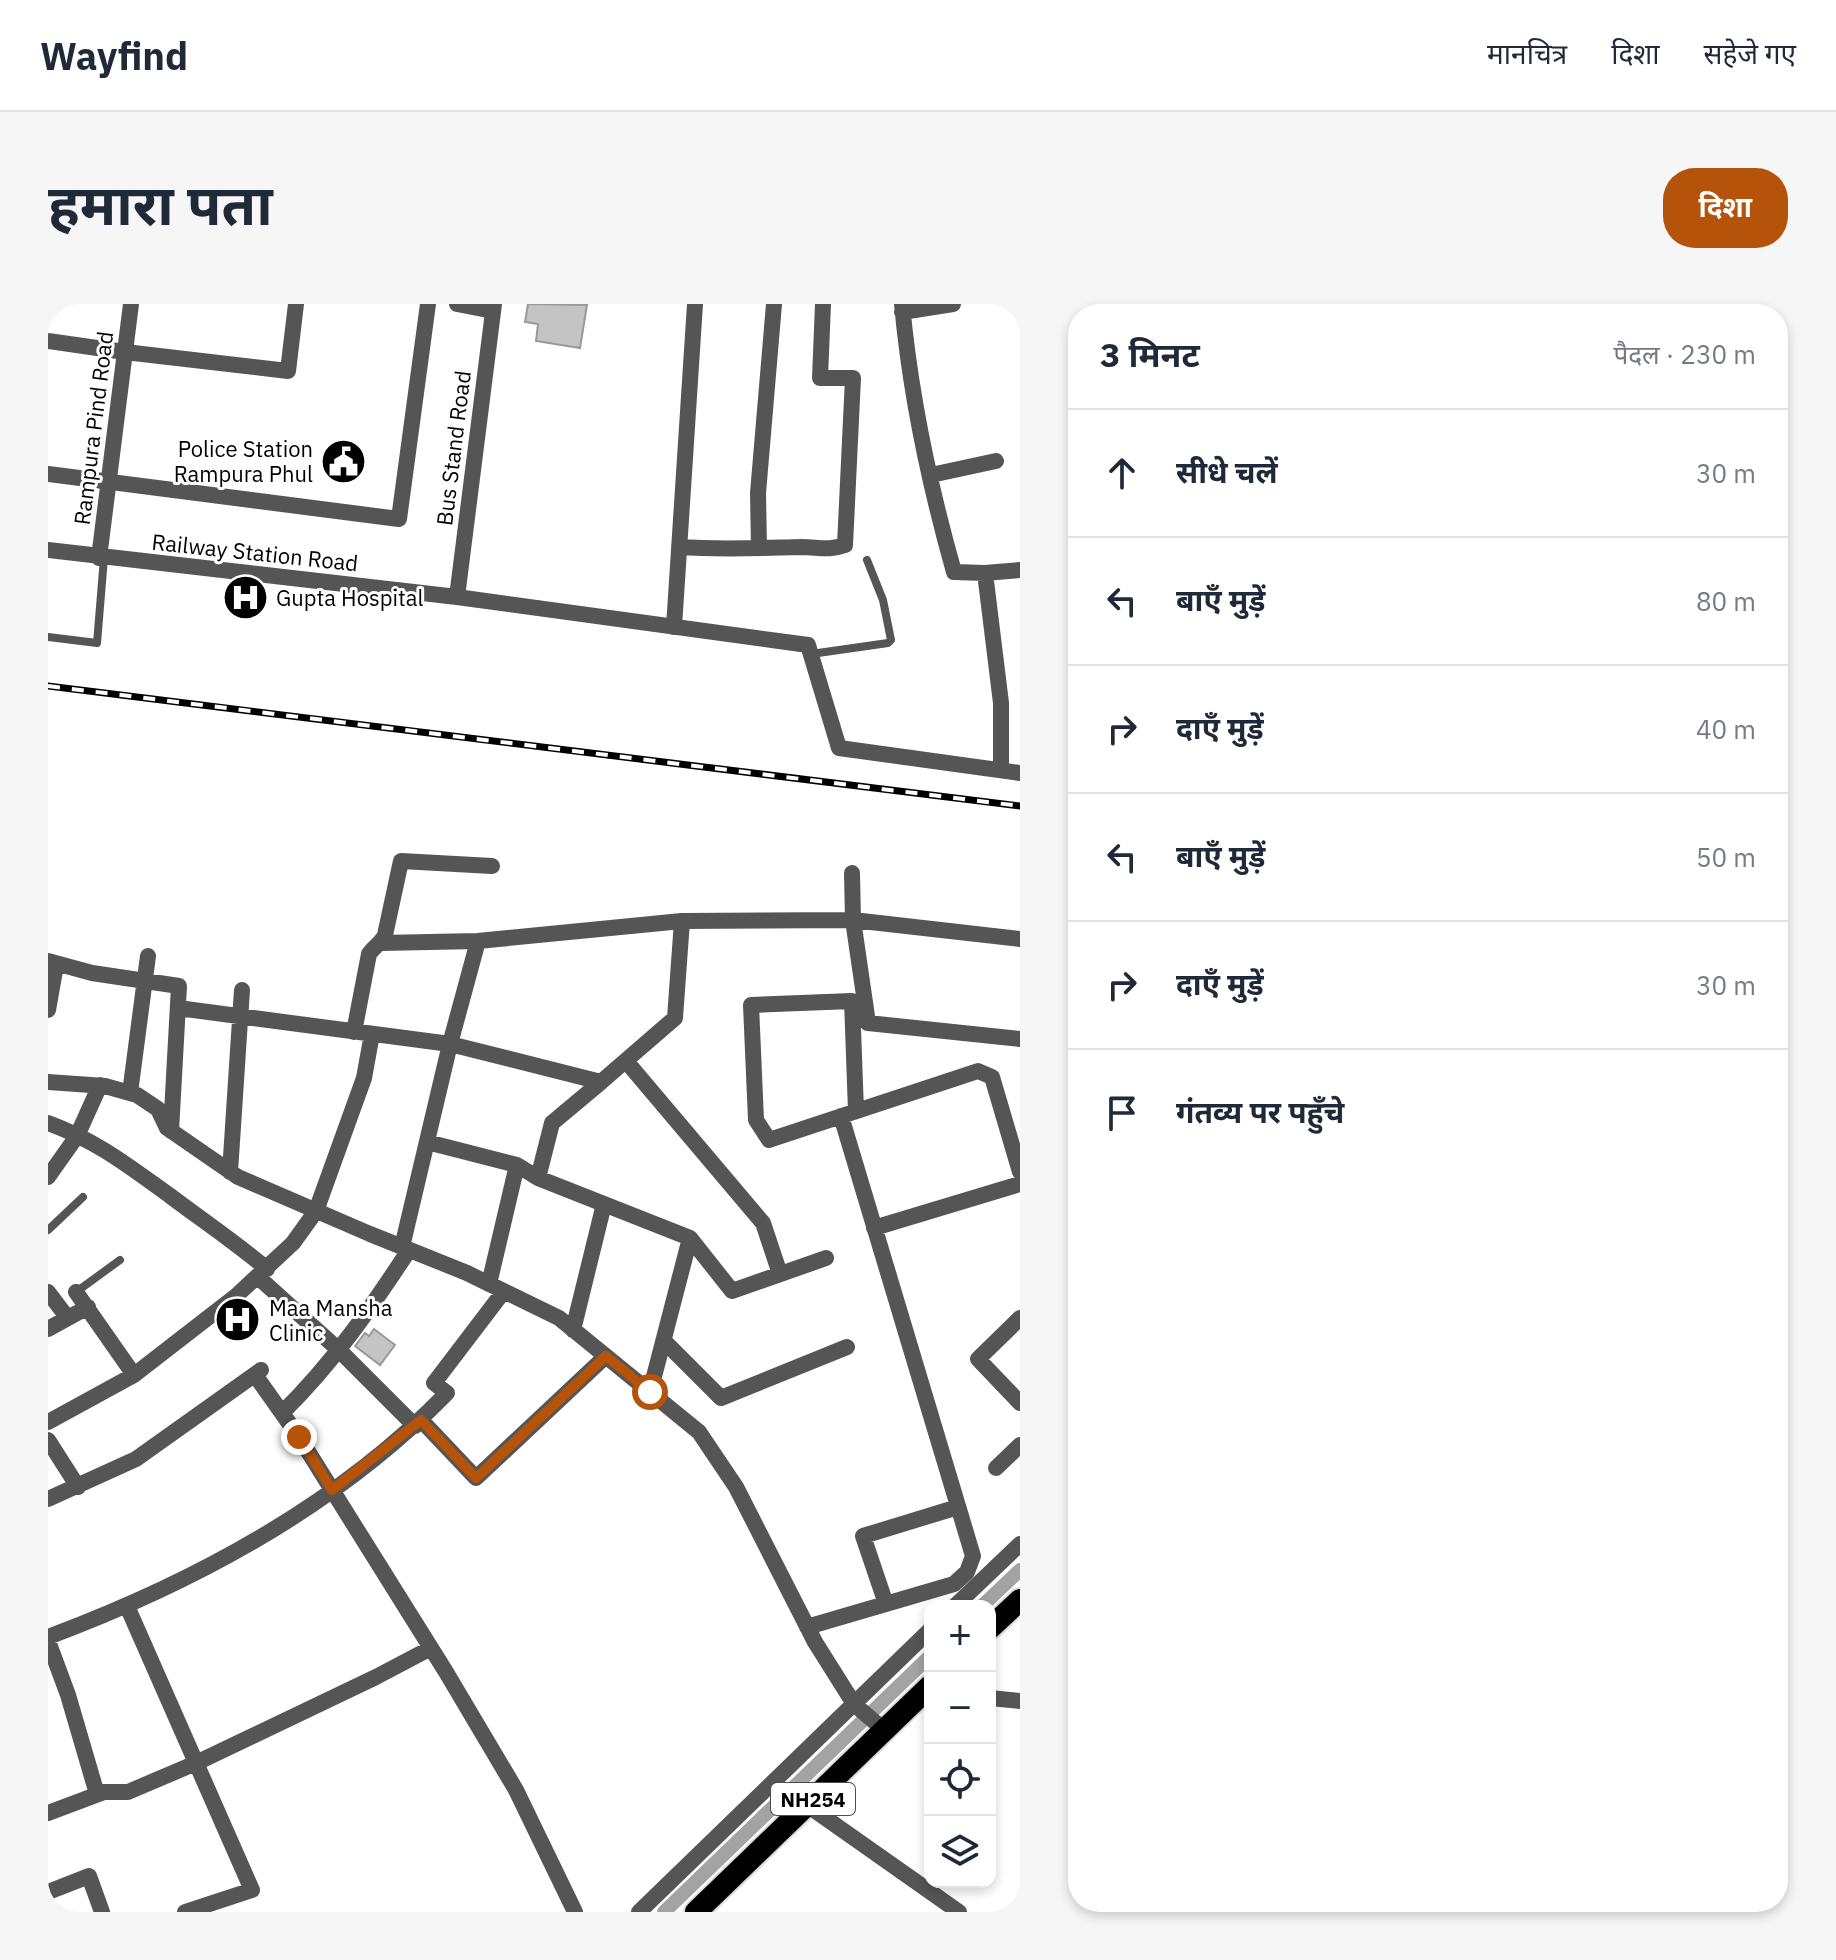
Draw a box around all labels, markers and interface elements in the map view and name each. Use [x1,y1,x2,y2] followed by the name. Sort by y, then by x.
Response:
[40,31,188,80] text: Wayfind
[1487,35,1567,72] text: मानचित्र
[1611,35,1660,72] text: दिशा
[1704,35,1796,72] text: सहेजे गए
[48,168,273,240] text: हमारा पता
[1663,168,1788,248] button: दिशा
[67,330,119,526] street label: Rampura Pind Road
[1100,332,1200,376] text: 3 मिनट
[1613,337,1756,371] text: पैदल · 230 m
[429,369,477,527] street label: Bus Stand Road
[174,434,313,488] place label: Police Station Rampura Phul
[320,437,368,485] public building icon: Police Station Rampura Phul
[1100,451,1144,495] icon: ahead
[1176,452,1278,491] text: सीधे चलें
[1696,456,1756,490] text: 30 m
[150,527,360,577] street label: Railway Station Road
[221,573,269,621] hospital icon: Gupta Hospital
[1100,579,1144,623] icon: left
[1176,580,1265,619] text: बाएँ मुड़ें
[276,583,423,612] place label: Gupta Hospital
[1696,584,1756,618] text: 80 m
[1100,707,1144,751] icon: right
[1176,708,1264,747] text: दाएँ मुड़ें
[1696,712,1756,746] text: 40 m
[1100,835,1144,879] icon: left
[1176,836,1265,875] text: बाएँ मुड़ें
[1696,840,1756,874] text: 50 m
[1100,963,1144,1007] icon: right
[1176,964,1264,1003] text: दाएँ मुड़ें
[1696,968,1756,1002] text: 30 m
[1100,1091,1144,1135] icon: arrive
[1176,1092,1344,1131] text: गंतव्य पर पहुँचे
[269,1293,393,1347] place label: Maa Mansha Clinic
[214,1296,262,1344] hospital icon: Maa Mansha Clinic
[632,1374,668,1410] route start
[281,1419,317,1455] route end
[924,1600,996,1888] map controls
[924,1600,996,1672] button: +
[924,1672,996,1744] button: −
[924,1744,996,1816] button: locate
[771,1783,855,1815] road number: NH254
[924,1816,996,1888] button: layers

